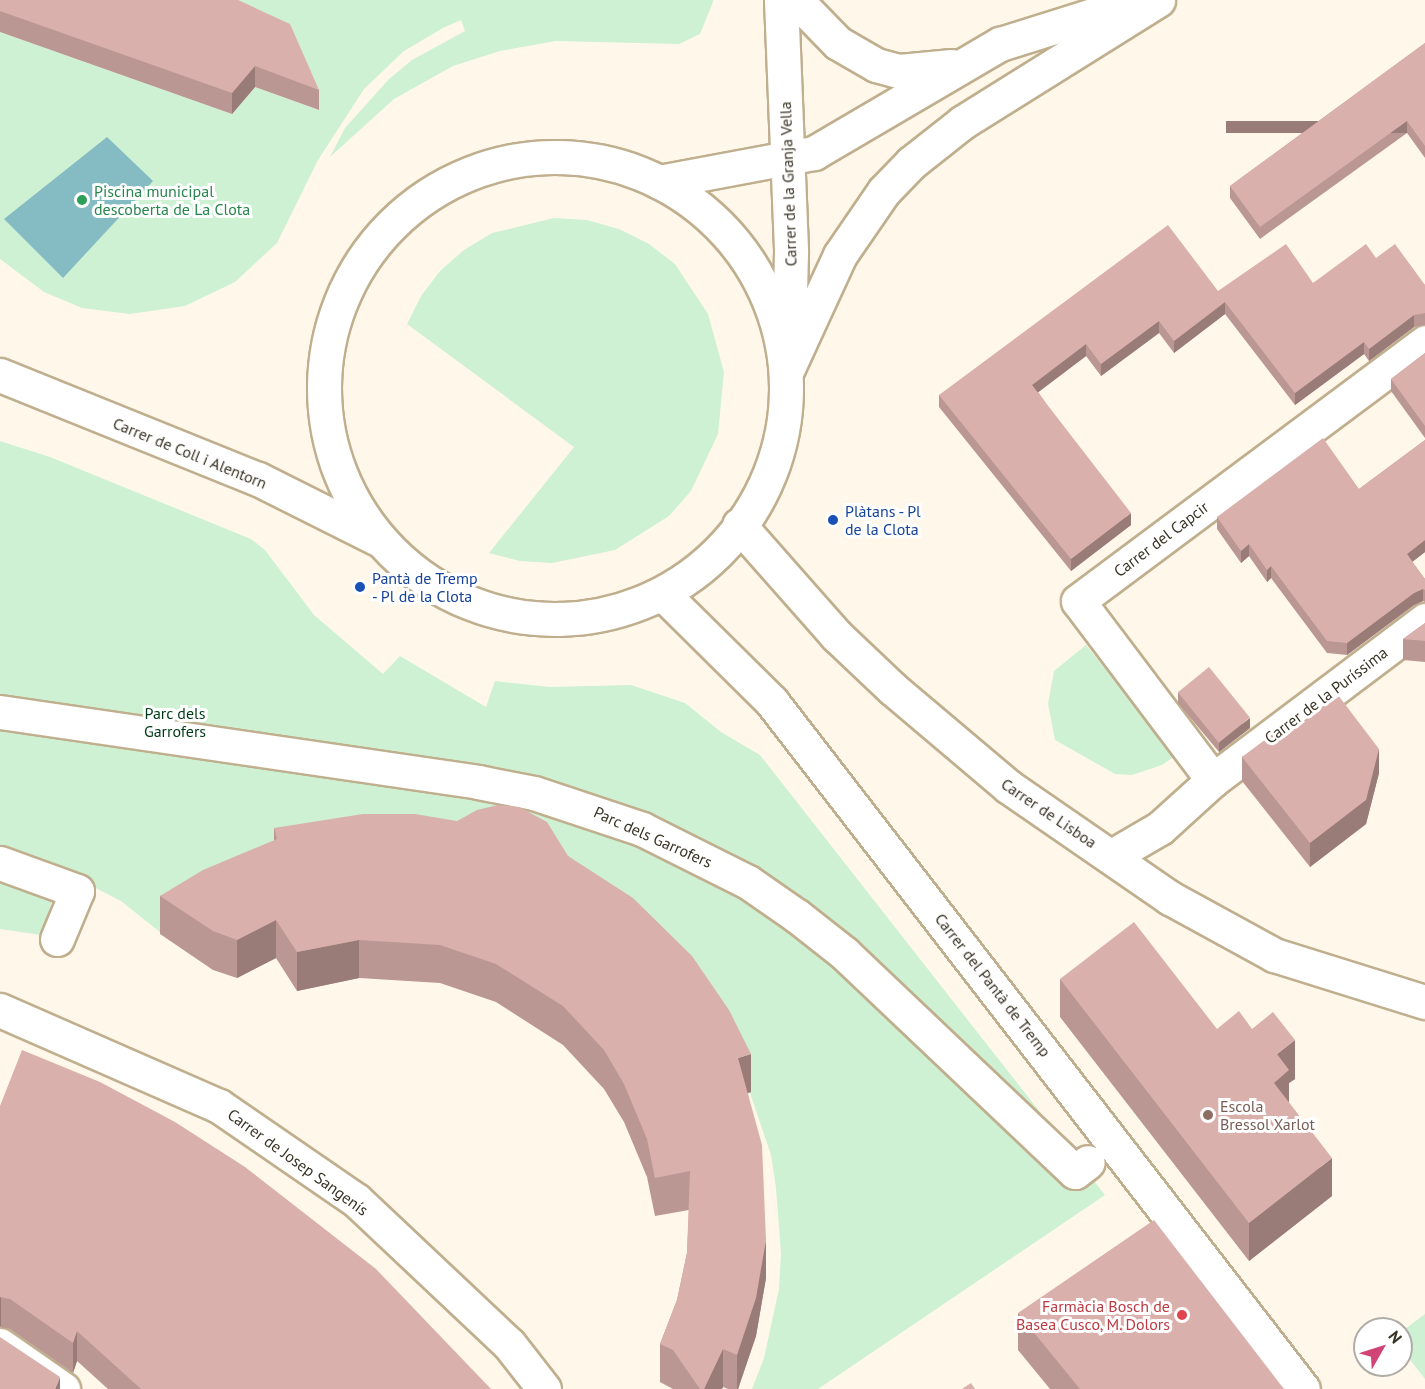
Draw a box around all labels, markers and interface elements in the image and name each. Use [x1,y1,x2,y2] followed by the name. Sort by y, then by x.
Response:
[776,101,800,267] street label: Carrer de la Granja Vella
[94,181,250,219] place label: Piscina municipal descoberta de La Clota
[75,193,89,207] marker: Piscina municipal descoberta de La Clota
[110,413,270,493] street label: Carrer de Coll i Alentorn
[1110,497,1212,581] street label: Carrer del Capcir
[845,501,923,539] place label: Plàtans - Pl de la Clota
[826,513,840,527] marker: Plàtans - Pl de la Clota
[372,568,478,606] place label: Pantà de Tremp - Pl de la Clota
[353,580,367,594] marker: Pantà de Tremp - Pl de la Clota
[1261,643,1391,747] street label: Carrer de la Puríssima
[144,703,206,741] park label: Parc dels Garrofers
[998,774,1100,852] street label: Carrer de Lisboa
[591,802,715,872] street label: Parc dels Garrofers
[931,909,1055,1061] street label: Carrer del Pantà de Tremp
[1220,1096,1315,1134] place label: Escola Bressol Xarlot
[224,1104,372,1220] street label: Carrer de Josep Sangenís
[1201,1108,1215,1122] marker: Escola Bressol Xarlot
[1014,1296,1170,1334] place label: Farmàcia Bosch de Basea Cusco, M. Dolors
[1175,1308,1189,1322] marker: Farmàcia Bosch de Basea Cusco, M. Dolors
[1353,1317,1413,1377] north arrow
[1384,1327,1407,1347] text: N

